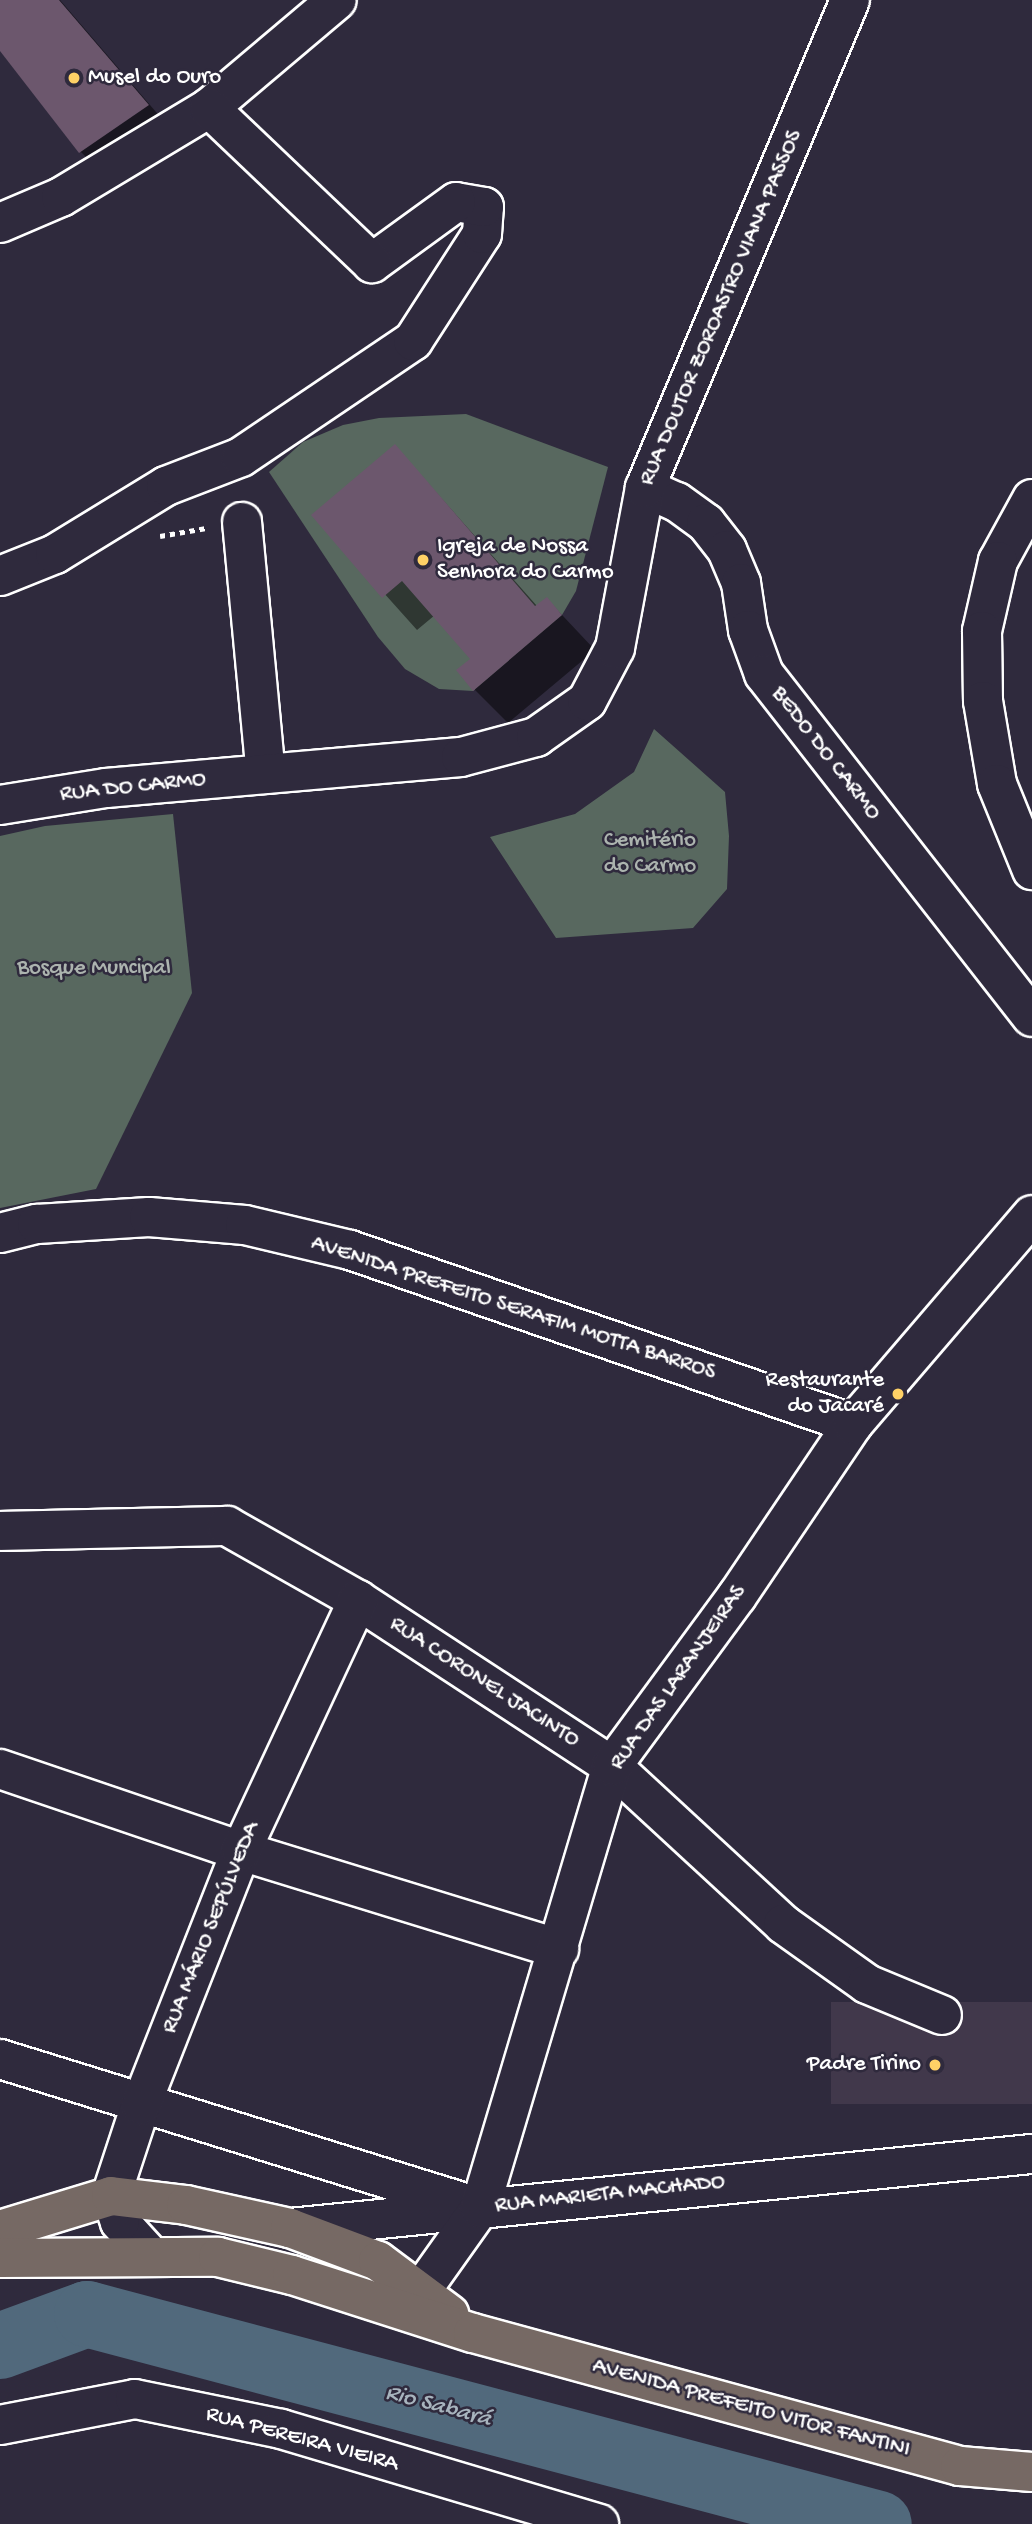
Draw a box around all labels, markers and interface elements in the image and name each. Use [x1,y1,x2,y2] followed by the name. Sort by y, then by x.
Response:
[88,64,221,92] place label: Musel do Ouro
[66,70,82,86] marker: Musel do Ouro
[634,126,810,490] street label: RUA DOUTOR ZOROASTRO VIANA PASSOS
[437,533,614,587] place label: Igreja de Nossa Senhora do Carmo
[415,552,431,568] marker: Igreja de Nossa Senhora do Carmo
[764,681,886,827] street label: BEDO DO CARMO
[59,767,207,809] street label: RUA DO CARMO
[604,827,696,881] park label: Cemitério do Carmo
[17,955,171,983] park label: Bosque Muncipal
[307,1230,719,1388] street label: AVENIDA PREFEITO SERAFIM MOTTA BARROS
[766,1367,884,1421] place label: Restaurante do Jacaré
[890,1386,906,1402] marker: Restaurante do Jacaré
[605,1580,753,1776] street label: RUA DAS LARANJEIRAS
[384,1611,584,1755] street label: RUA CORONEL JACINTO
[157,1818,267,2038] street label: RUA MÁRIO SEPÚLVEDA
[807,2051,921,2079] place label: Padre Tirino
[927,2057,943,2073] marker: Padre Tirino
[494,2169,726,2221] street label: RUA MARIETA MACHADO
[589,2353,913,2465] street label: AVENIDA PREFEITO VITOR FANTINI
[382,2379,494,2435] water label: Rio Sabará
[203,2401,401,2479] street label: RUA PEREIRA VIEIRA

